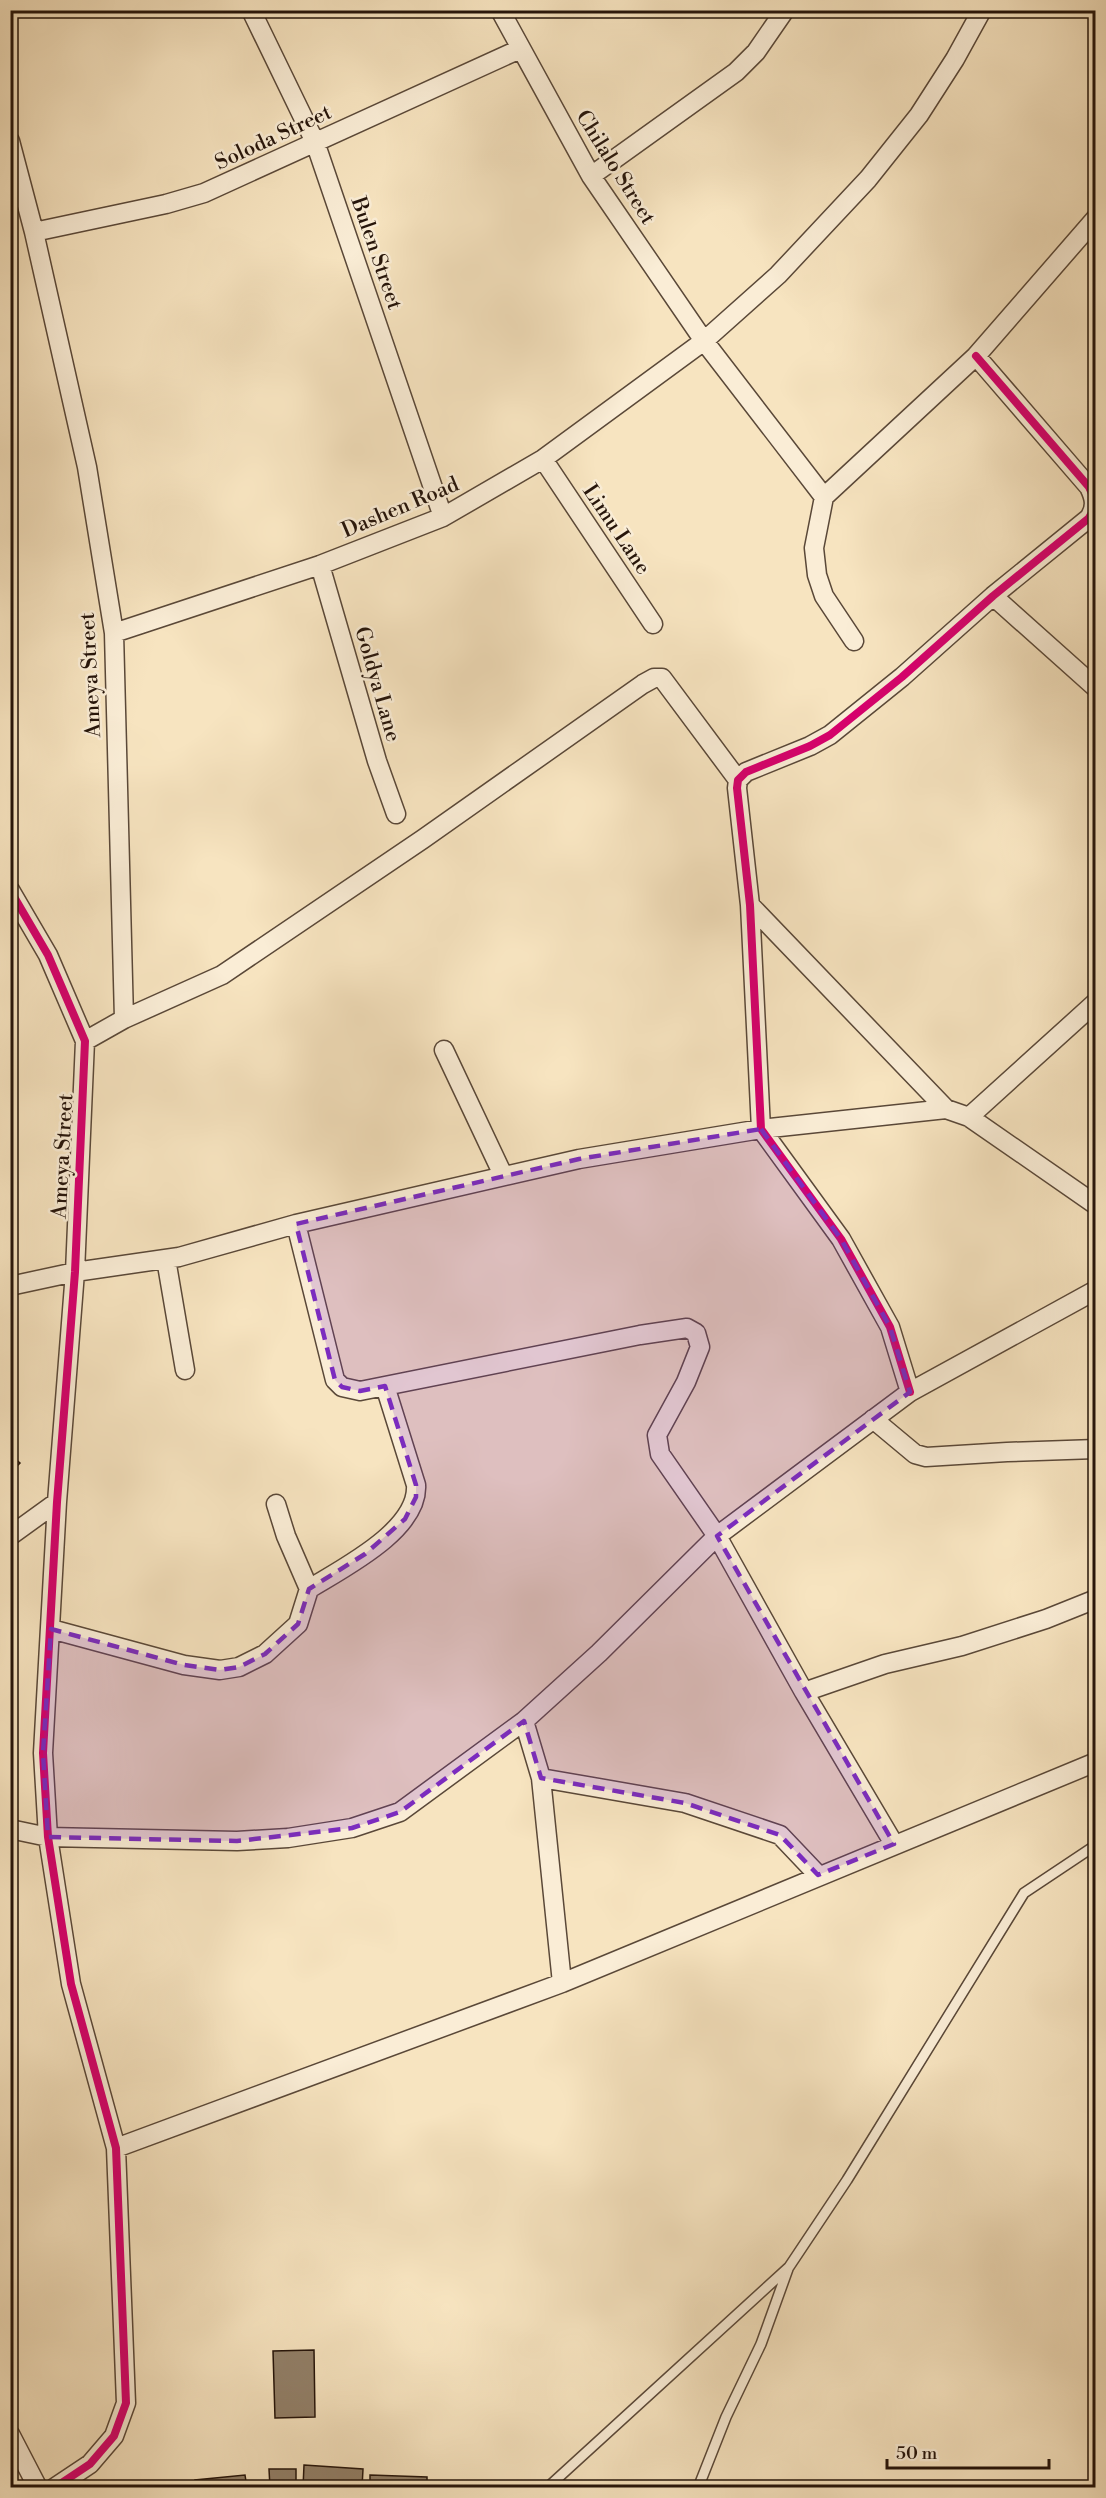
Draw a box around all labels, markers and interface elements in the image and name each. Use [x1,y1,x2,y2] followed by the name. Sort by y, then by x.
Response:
[211,99,336,176] street label: Soloda Street
[570,105,661,230] street label: Chilalo Street
[344,193,408,314] street label: Bulen Street
[338,472,463,544] street label: Dashen Road
[577,480,656,580] street label: Limu Lane
[75,611,107,739] street label: Ameya Street
[348,624,406,745] street label: Goldya Lane
[47,1092,79,1220] street label: Ameya Street
[887,2432,1049,2470] scale bar
[896,2442,938,2465] text: 50 m

